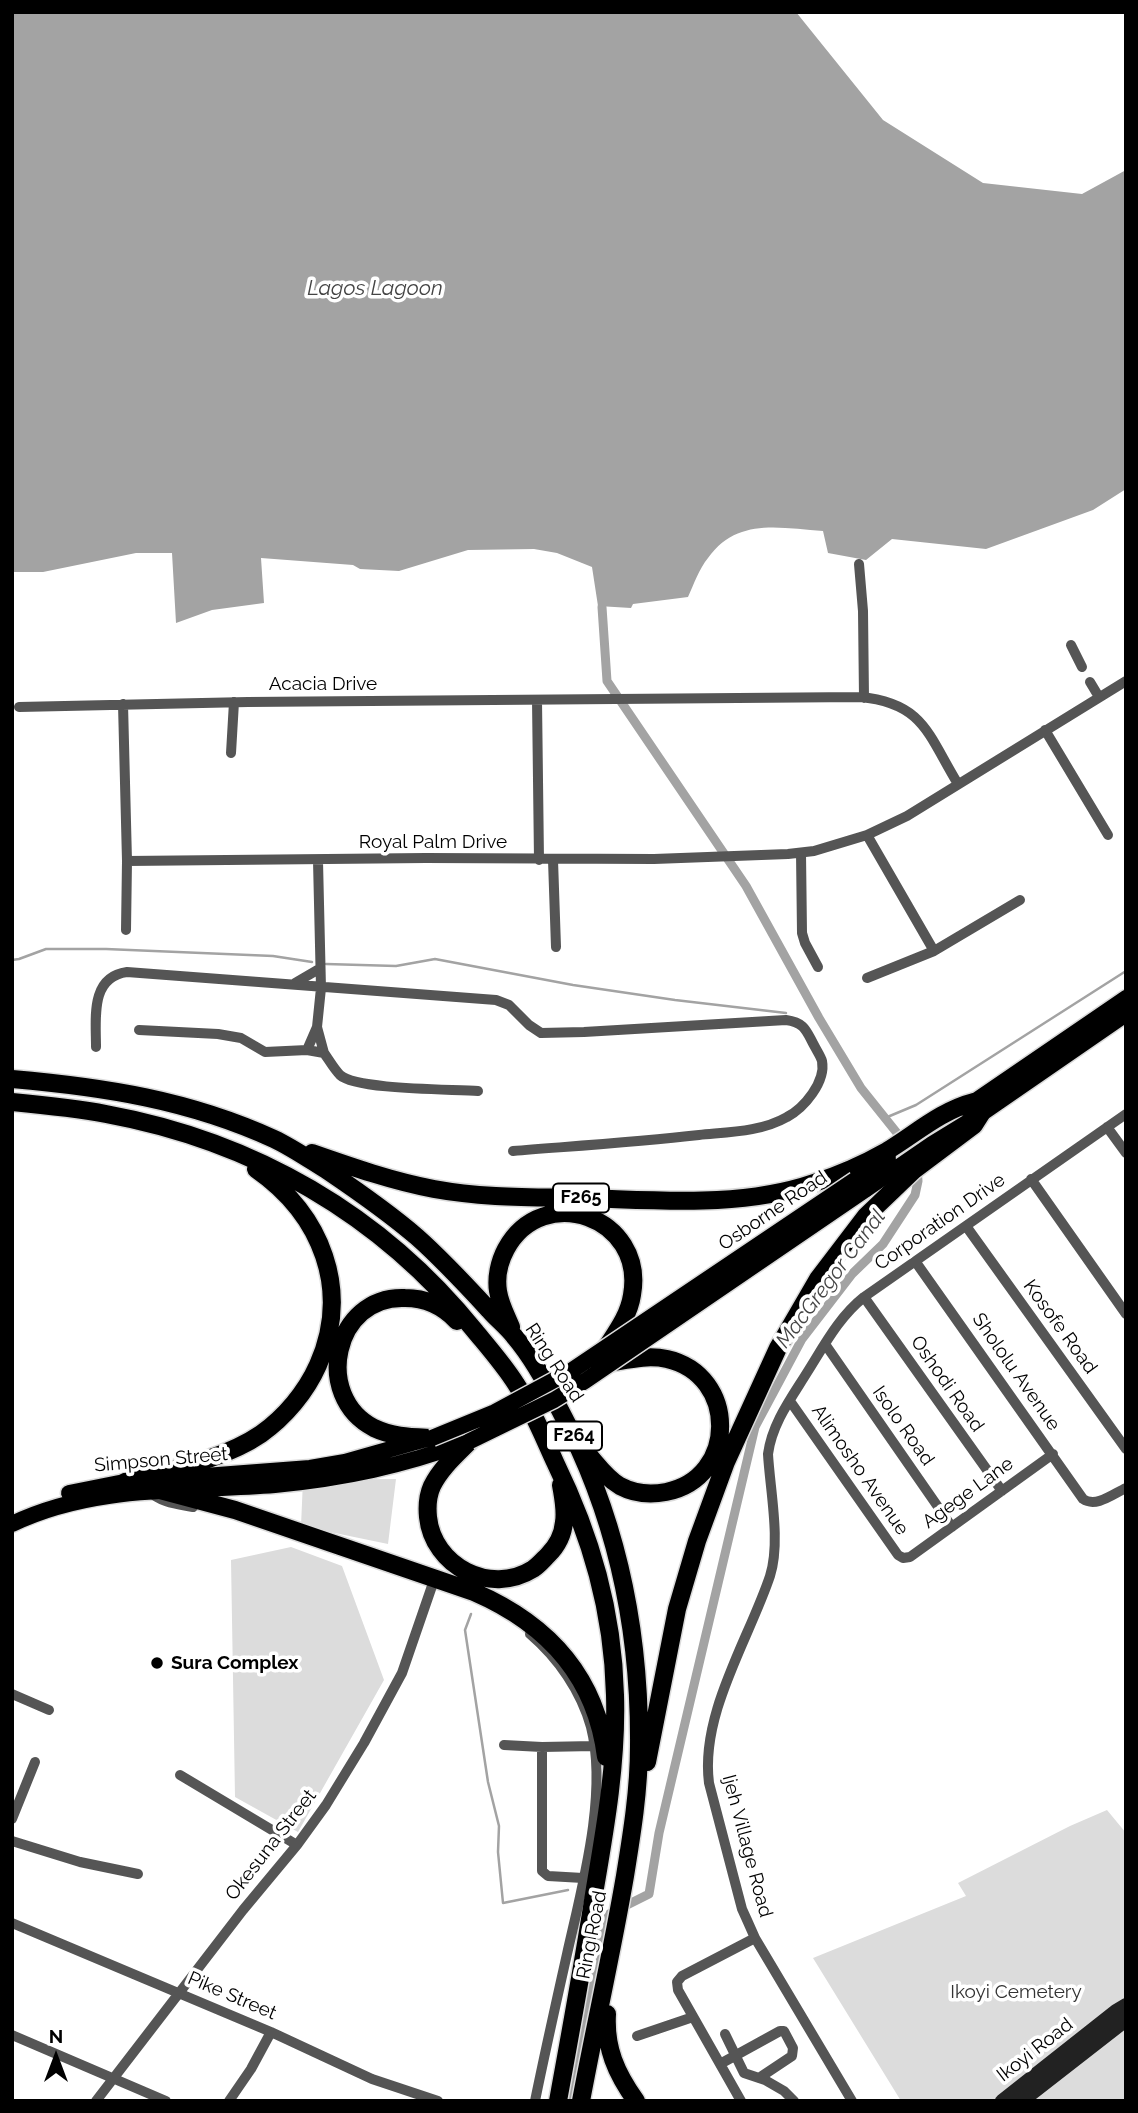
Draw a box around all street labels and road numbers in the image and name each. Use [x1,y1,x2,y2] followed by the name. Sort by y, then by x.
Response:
[269,673,377,695] street label: Acacia Drive
[359,831,507,853] street label: Royal Palm Drive
[714,1166,832,1256] street label: Osborne Road
[870,1168,1010,1276] street label: Corporation Drive
[553,1184,609,1212] road number: F265
[1018,1275,1102,1379] street label: Kosofe Road
[967,1309,1065,1435] street label: Shololu Avenue
[520,1319,588,1407] street label: Ring Road
[905,1332,989,1436] street label: Oshodi Road
[867,1382,939,1470] street label: Isolo Road
[806,1400,914,1540] street label: Alimosho Avenue
[546,1422,602,1450] road number: F264
[93,1443,229,1477] street label: Simpson Street
[918,1452,1018,1534] street label: Agege Lane
[717,1772,777,1920] street label: Ijeh Village Road
[221,1785,321,1905] street label: Okesuna Street
[572,1889,612,1981] street label: Ring Road
[184,1967,280,2025] street label: Pike Street
[992,2013,1078,2087] street label: Ikoyi Road

